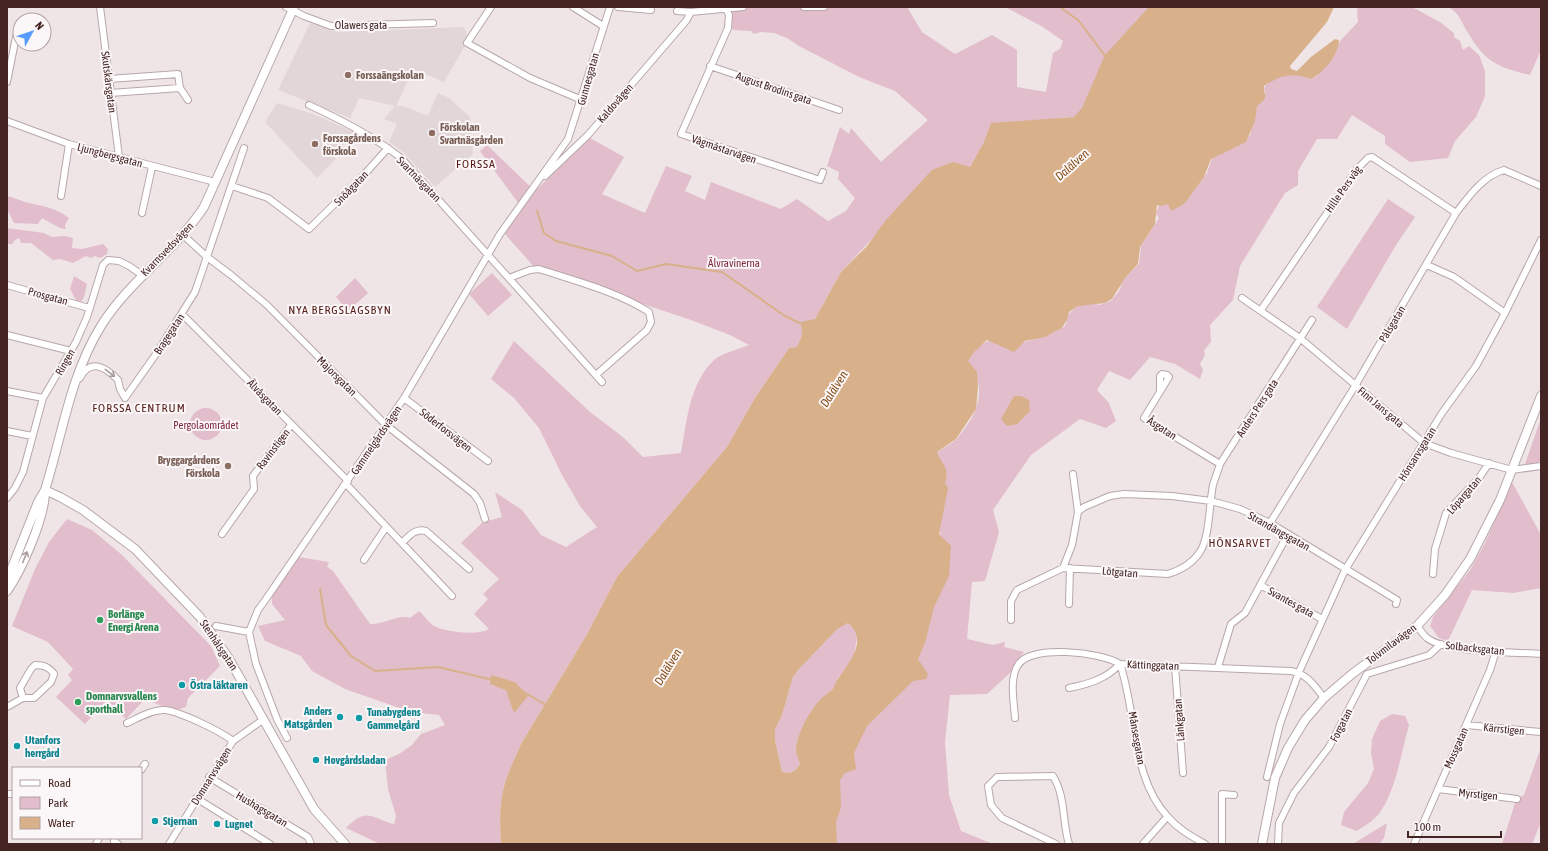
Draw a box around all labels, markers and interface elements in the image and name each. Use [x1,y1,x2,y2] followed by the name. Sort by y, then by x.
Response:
[12,12,52,52] north arrow
[33,19,46,32] text: N
[335,19,387,31] street label: Olawers gata
[99,50,119,114] street label: Skutskärsgatan
[575,51,601,107] street label: Gunnesgatan
[356,69,424,81] place label: Forssaängskolan
[735,69,813,107] street label: August Brodins gata
[343,70,353,80] marker: Forssaängskolan
[595,81,635,125] street label: Kaldovägen
[440,121,503,146] place label: Förskolan Svartnäsgården
[427,128,437,138] marker: Förskolan Svartnäsgården
[322,132,381,157] place label: Forssagårdens förskola
[690,132,758,166] street label: Vågmästarvägen
[310,139,320,149] marker: Forssagårdens förskola
[76,141,144,169] street label: Ljungbergsgatan
[1052,146,1092,184] water label: Dalälven
[395,154,443,204] street label: Svartnäsgatan
[456,157,496,171] district label: FORSSA
[1323,163,1364,215] street label: Hille Pers väg
[332,168,370,208] street label: Snöågatan
[138,220,196,278] street label: Kvarnsvedsvägen
[708,257,760,269] park label: Älvravinerna
[27,285,69,307] street label: Prosgatan
[288,303,392,317] district label: NYA BERGSLAGSBYN
[1376,304,1408,344] street label: Pålsgatan
[151,311,187,357] street label: Bragegatan
[53,347,77,377] street label: Ringen
[315,354,359,398] street label: Majorsgatan
[104,368,115,377] one-way arrow
[817,368,851,410] water label: Dalälven
[245,377,285,417] street label: Älvåsgatan
[1234,377,1280,439] street label: Anders Pers gata
[1356,384,1406,430] street label: Finn Jans gata
[92,401,186,415] district label: FORSSA CENTRUM
[348,403,404,477] street label: Gammelgårdsvägen
[418,406,474,454] street label: Söderforsvägen
[1145,413,1179,442] street label: Åsgatan
[173,419,239,431] park label: Pergolaområdet
[1396,425,1438,483] street label: Hönsarvsgatan
[254,426,292,472] street label: Ravinstigen
[158,454,220,479] place label: Bryggargårdens Förskola
[223,461,233,471] marker: Bryggargårdens Förskola
[1444,474,1484,516] street label: Löpargatan
[1246,509,1312,553] street label: Strandängsgatan
[1208,536,1272,550] district label: HÖNSARVET
[21,551,29,563] one-way arrow
[1102,564,1138,580] street label: Lötgatan
[1266,584,1316,620] street label: Svantes gata
[108,608,159,633] place label: Borlänge Energi Arena
[95,615,105,625] marker: Borlänge Energi Arena
[198,617,240,673] street label: Stenhålsgatan
[1364,621,1418,667] street label: Tolvmilavägen
[1445,639,1505,657] street label: Solbacksgatan
[652,646,684,688] water label: Dalälven
[1127,658,1179,672] street label: Kättinggatan
[190,678,248,691] place label: Östra läktaren
[177,680,187,690] marker: Östra läktaren
[86,690,157,715] place label: Domnarvsvallens sporthall
[73,697,83,707] marker: Domnarvsvallens sporthall
[1172,698,1186,742] street label: Länkgatan
[284,705,332,730] place label: Anders Matsgården
[367,706,421,731] place label: Tunabygdens Gammelgård
[1328,706,1354,744] street label: Forgatan
[1126,710,1148,766] street label: Månsesgatan
[335,712,345,722] marker: Anders Matsgården
[354,713,364,723] marker: Tunabygdens Gammelgård
[1483,721,1525,737] street label: Kärrstigen
[1442,726,1470,770] street label: Mossgatan
[25,734,61,759] place label: Utanfors herrgård
[12,741,22,751] marker: Utanfors herrgård
[188,745,234,807] street label: Domnarvsvägen
[324,754,386,766] place label: Hovgårdsladan
[311,755,321,765] marker: Hovgårdsladan
[12,767,142,839] legend
[48,776,71,790] text: Road
[1458,786,1498,802] street label: Myrstigen
[234,789,290,829] street label: Hushagsgatan
[48,796,69,810] text: Park
[1408,813,1501,839] scale bar
[163,815,197,827] place label: Stjernan
[48,816,75,830] text: Water
[150,816,160,826] marker: Stjernan
[225,818,254,830] place label: Lugnet
[212,819,222,829] marker: Lugnet
[1414,820,1441,834] text: 100 m

